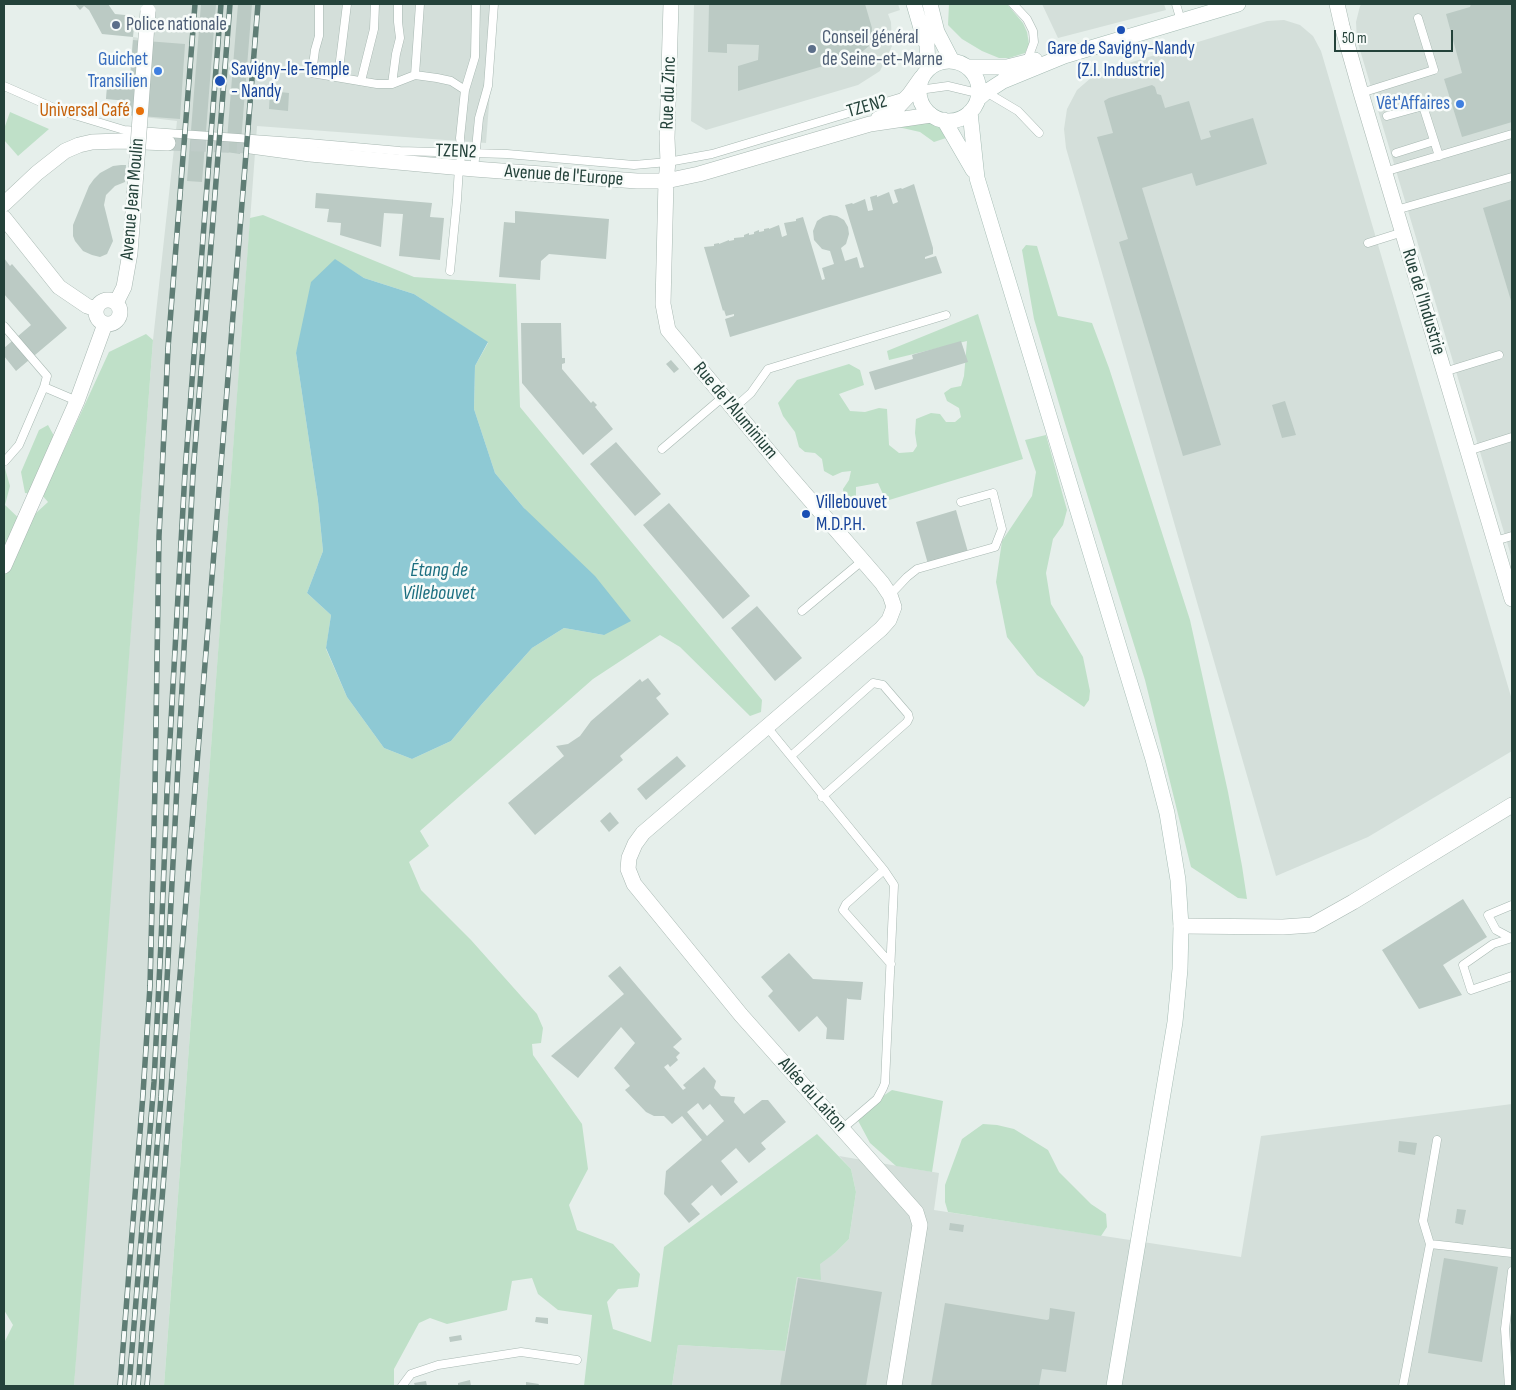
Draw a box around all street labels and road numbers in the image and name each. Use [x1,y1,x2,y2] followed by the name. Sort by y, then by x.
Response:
[656,56,682,130] street label: Rue du Zinc
[844,90,890,124] street label: TZEN2
[116,137,150,261] street label: Avenue Jean Moulin
[435,140,477,164] street label: TZEN2
[504,160,624,192] street label: Avenue de l'Europe
[1396,246,1450,358] street label: Rue de l'Industrie
[688,358,782,464] street label: Rue de l'Aluminium
[773,1053,851,1137] street label: Allée du Laiton

